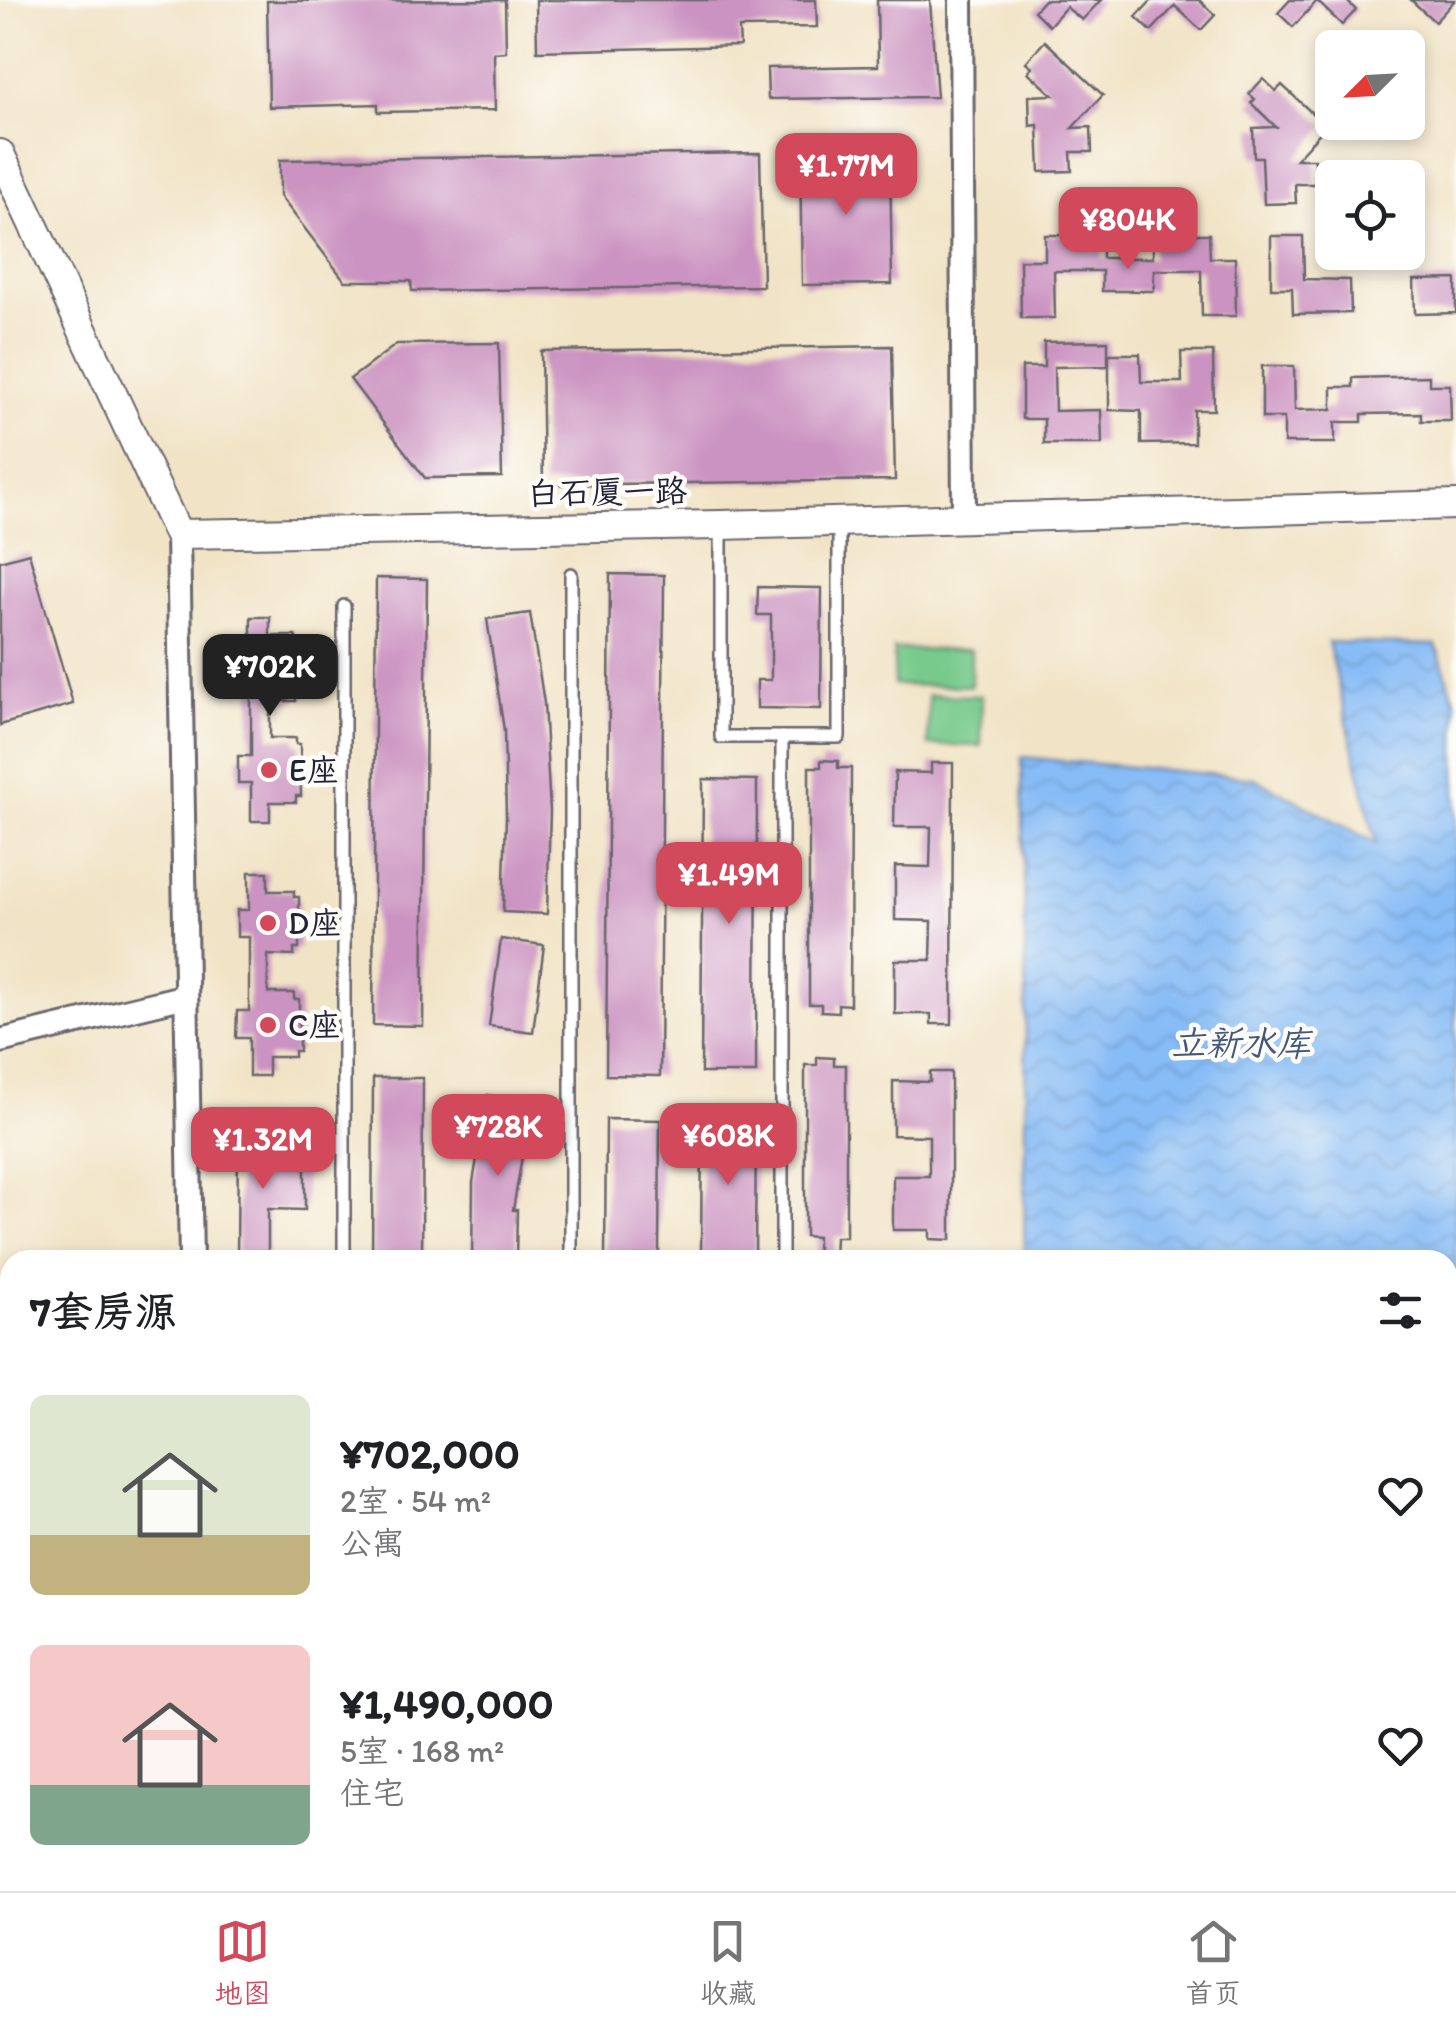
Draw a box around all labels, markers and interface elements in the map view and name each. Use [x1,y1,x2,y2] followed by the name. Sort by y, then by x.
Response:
[1315,30,1425,140] north arrow
[1315,30,1425,270] map controls
[765,133,927,218] pin: ¥1.77M
[797,146,895,184] text: ¥1.77M
[1315,160,1425,270] button: locate
[1058,187,1198,272] pin: ¥804K
[1081,200,1175,238] text: ¥804K
[527,472,687,512] street label: 白石厦一路
[200,634,340,719] pin: ¥702K
[225,647,315,685] text: ¥702K
[289,751,339,789] place label: E座
[258,759,280,781] marker: E座
[648,842,810,927] pin: ¥1.49M
[678,855,780,893] text: ¥1.49M
[288,904,341,942] place label: D座
[257,912,279,934] marker: D座
[288,1006,341,1044] place label: C座
[257,1014,279,1036] marker: C座
[1171,1022,1314,1064] water label: 立新水库
[428,1094,568,1179] pin: ¥728K
[658,1103,798,1188] pin: ¥608K
[182,1107,344,1192] pin: ¥1.32M
[454,1107,542,1145] text: ¥728K
[682,1116,774,1154] text: ¥608K
[213,1120,313,1158] text: ¥1.32M
[1373,1283,1428,1338] icon: filters
[30,1286,177,1337] text: 7套房源
[340,1428,520,1479] text: ¥702,000
[110,1435,230,1555] icon: home
[1373,1468,1428,1523] icon: heart
[340,1482,491,1520] text: 2室 · 54 m²
[340,1524,404,1562] text: 公寓
[340,1678,554,1729] text: ¥1,490,000
[110,1685,230,1805] icon: home
[1373,1718,1428,1773] icon: heart
[340,1732,504,1770] text: 5室 · 168 m²
[340,1774,404,1812] text: 住宅
[215,1914,271,2011] tab: 地图
[700,1914,756,2011] tab: 收藏
[1185,1914,1241,2011] tab: 首页

